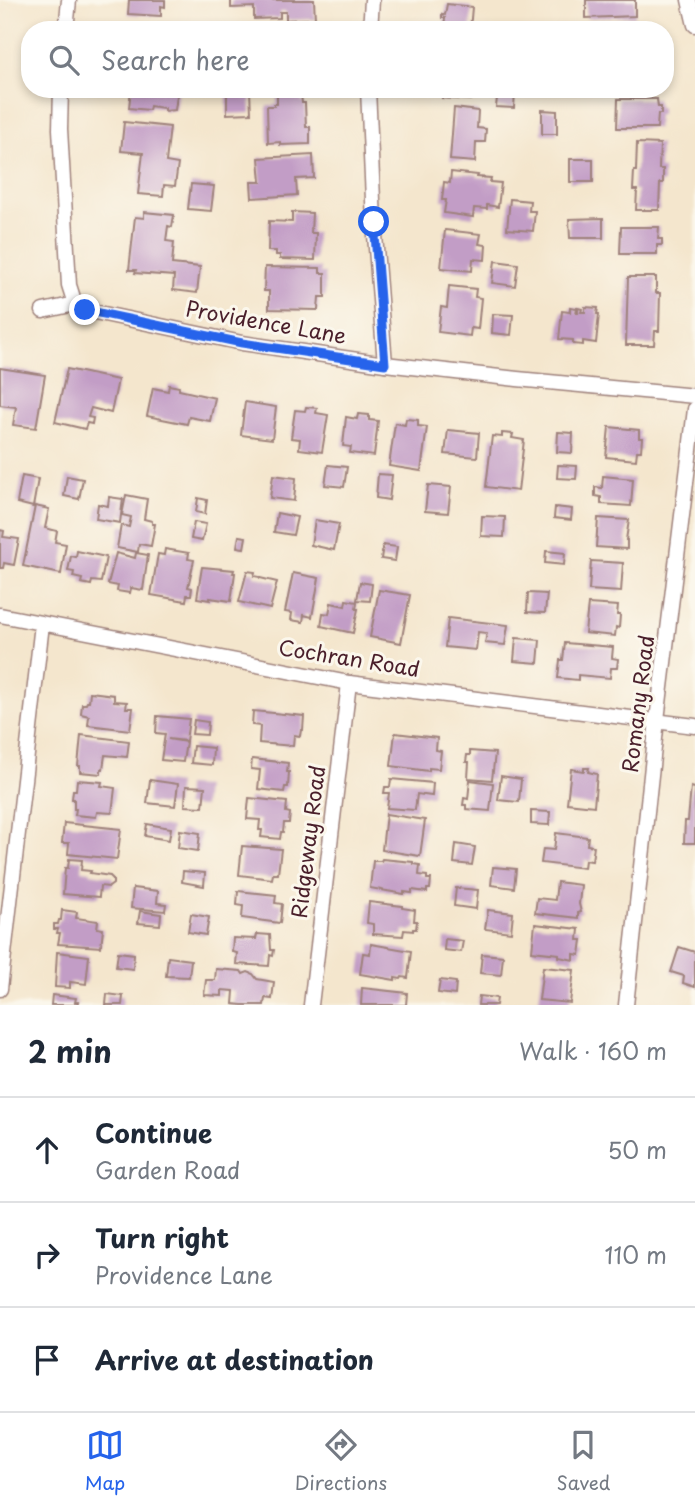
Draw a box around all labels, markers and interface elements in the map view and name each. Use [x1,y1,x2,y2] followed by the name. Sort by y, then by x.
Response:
[21,21,674,98] search box
[101,40,250,79] text: Search here
[45,41,83,79] icon: search
[358,206,389,237] route start
[184,291,349,351] street label: Providence Lane
[69,294,100,325] route end
[276,630,422,684] street label: Cochran Road
[613,633,661,774] street label: Romany Road
[282,764,332,920] street label: Ridgeway Road
[28,1028,112,1073] text: 2 min
[519,1033,667,1068] text: Walk · 160 m
[95,1113,212,1152] text: Continue
[28,1131,66,1169] icon: ahead
[607,1132,667,1167] text: 50 m
[95,1152,241,1187] text: Garden Road
[95,1218,229,1257] text: Turn right
[28,1236,66,1274] icon: right
[605,1237,667,1272] text: 110 m
[95,1257,273,1292] text: Providence Lane
[95,1340,374,1379] text: Arrive at destination
[28,1341,66,1379] icon: arrive
[85,1426,125,1496] tab: Map
[295,1426,387,1496] tab: Directions
[556,1426,610,1496] tab: Saved

